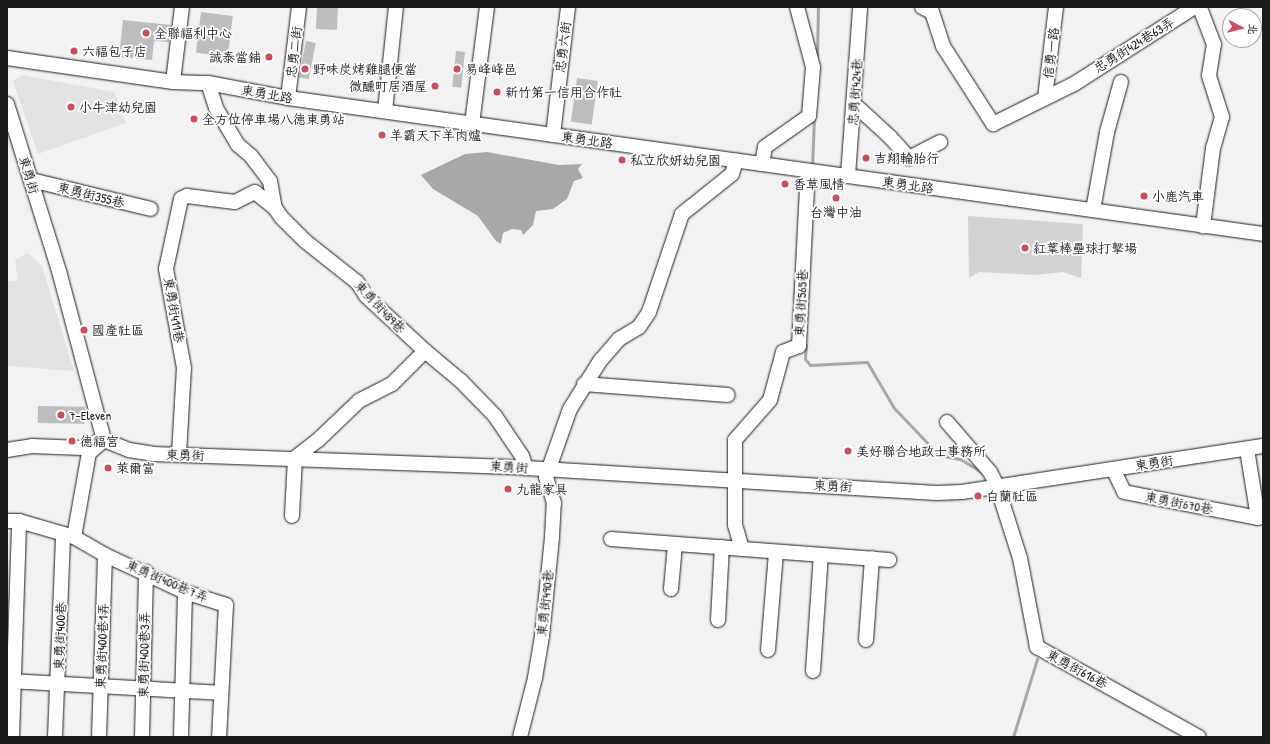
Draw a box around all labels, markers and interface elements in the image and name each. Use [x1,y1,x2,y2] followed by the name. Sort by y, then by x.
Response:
[1222,8,1262,48] north arrow
[1091,14,1177,76] street label: 忠勇街424巷63弄
[552,20,574,74] street label: 忠勇六街
[1245,23,1261,36] text: 北
[154,25,232,41] place label: 全聯福利中心
[283,25,305,79] street label: 忠勇二街
[1040,26,1062,80] street label: 信勇一路
[141,28,151,38] marker: 全聯福利中心
[82,43,147,59] place label: 六福包子店
[69,46,79,56] marker: 六福包子店
[209,49,261,65] place label: 誠泰當鋪
[264,52,274,62] marker: 誠泰當鋪
[845,58,865,126] street label: 忠勇街424巷
[313,61,417,77] place label: 野味炭烤雞腿便當
[465,61,517,77] place label: 易峰峰邑
[300,64,310,74] marker: 野味炭烤雞腿便當
[452,64,462,74] marker: 易峰峰邑
[349,78,427,94] place label: 微醺町居酒屋
[430,81,440,91] marker: 微醺町居酒屋
[240,82,294,106] street label: 東勇北路
[505,84,622,100] place label: 新竹第一信用合作社
[492,87,502,97] marker: 新竹第一信用合作社
[79,99,157,115] place label: 小牛津幼兒園
[66,102,76,112] marker: 小牛津幼兒園
[202,111,345,127] place label: 全方位停車場八德東勇站
[189,114,199,124] marker: 全方位停車場八德東勇站
[390,127,481,143] place label: 羊霸天下羊肉爐
[560,129,614,151] street label: 東勇北路
[377,130,387,140] marker: 羊霸天下羊肉爐
[874,150,939,166] place label: 吉翔輪胎行
[630,152,721,168] place label: 私立欣妍幼兒園
[861,153,871,163] marker: 吉翔輪胎行
[16,154,42,196] street label: 東勇街
[617,155,627,165] marker: 私立欣妍幼兒園
[881,174,935,196] street label: 東勇北路
[793,176,845,192] place label: 香草風情
[56,179,126,211] street label: 東勇街355巷
[780,179,790,189] marker: 香草風情
[1152,188,1204,204] place label: 小鹿汽車
[1139,191,1149,201] marker: 小鹿汽車
[831,193,841,203] marker: 台灣中油
[810,204,862,220] place label: 台灣中油
[1033,240,1137,256] place label: 紅葉棒壘球打擊場
[1020,243,1030,253] marker: 紅葉棒壘球打擊場
[791,269,811,337] street label: 東勇街565巷
[161,276,187,344] street label: 東勇街411巷
[351,277,409,337] street label: 東勇街489巷
[92,322,144,338] place label: 國產社區
[79,325,89,335] marker: 國產社區
[69,407,111,423] place label: 7-Eleven
[56,410,66,420] marker: 7-Eleven
[80,433,119,449] place label: 德福宮
[67,436,77,446] marker: 德福宮
[856,443,986,459] place label: 美好聯合地政士事務所
[843,446,853,456] marker: 美好聯合地政士事務所
[165,447,205,463] street label: 東勇街
[1134,452,1174,474] street label: 東勇街
[489,458,529,476] street label: 東勇街
[116,460,155,476] place label: 萊爾富
[103,463,113,473] marker: 萊爾富
[813,477,853,495] street label: 東勇街
[516,481,568,497] place label: 九龍家具
[503,484,513,494] marker: 九龍家具
[986,488,1038,504] place label: 白蘭社區
[1143,489,1215,517] street label: 東勇街670巷
[973,491,983,501] marker: 白蘭社區
[123,557,211,605] street label: 東勇街400巷7弄
[534,569,556,637] street label: 東勇街490巷
[51,601,69,671] street label: 東勇街400巷
[93,603,111,689] street label: 東勇街400巷1弄
[135,611,153,699] street label: 東勇街400巷3弄
[1044,646,1110,692] street label: 東勇街616巷

